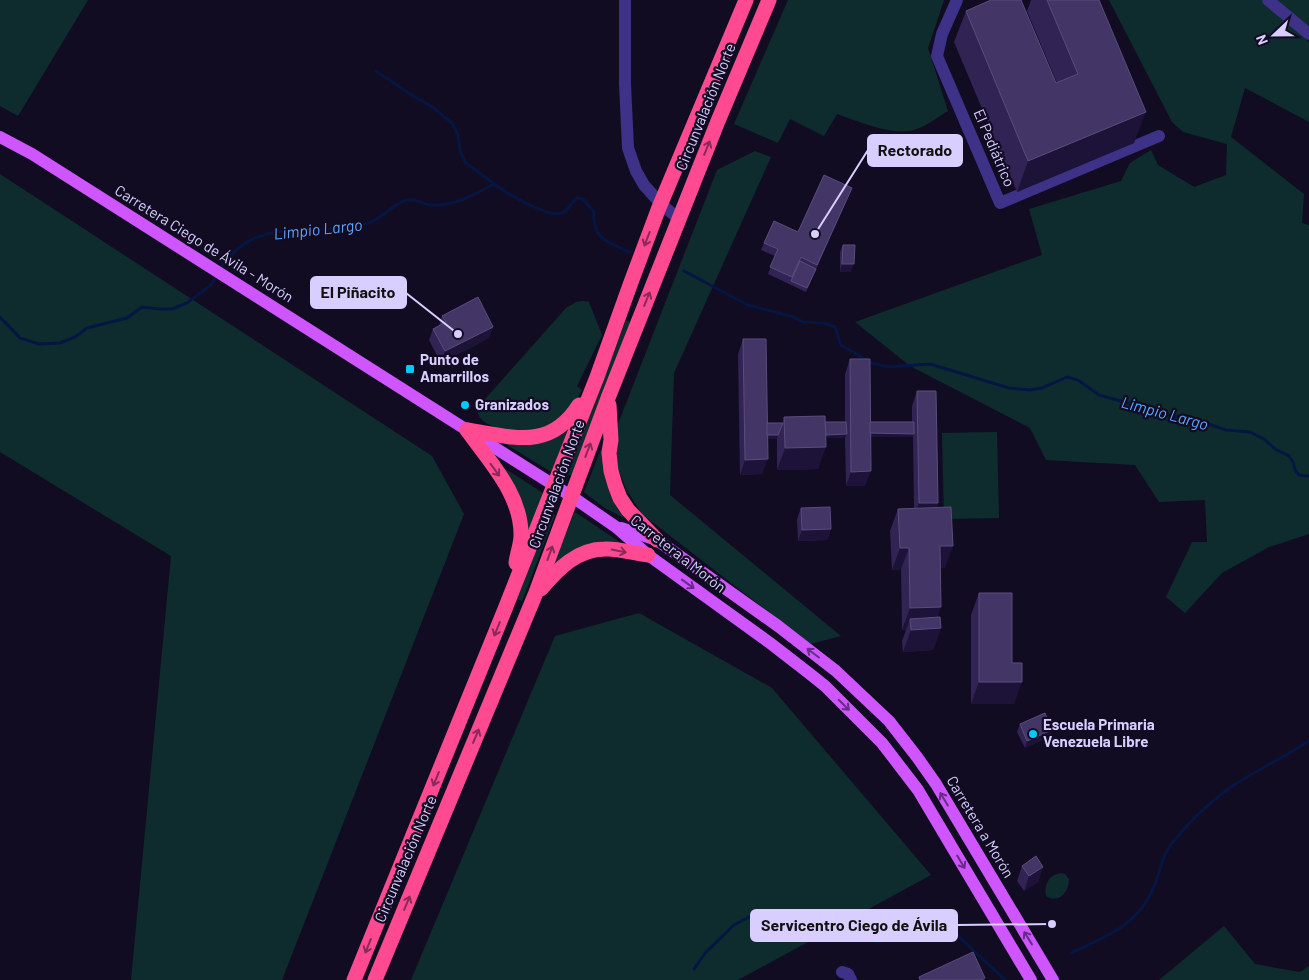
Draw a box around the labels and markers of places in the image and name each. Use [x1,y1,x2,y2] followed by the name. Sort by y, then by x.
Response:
[868,135,962,166] callout: Rectorado
[311,277,406,308] callout: El Piñacito
[420,350,490,385] place label: Punto de Amarrillos
[404,363,416,375] marker: Punto de Amarrillos
[475,395,549,413] place label: Granizados
[459,399,471,411] marker: Granizados
[1043,715,1155,750] place label: Escuela Primaria Venezuela Libre
[1027,728,1039,740] marker: Escuela Primaria Venezuela Libre
[751,910,957,941] callout: Servicentro Ciego de Ávila

